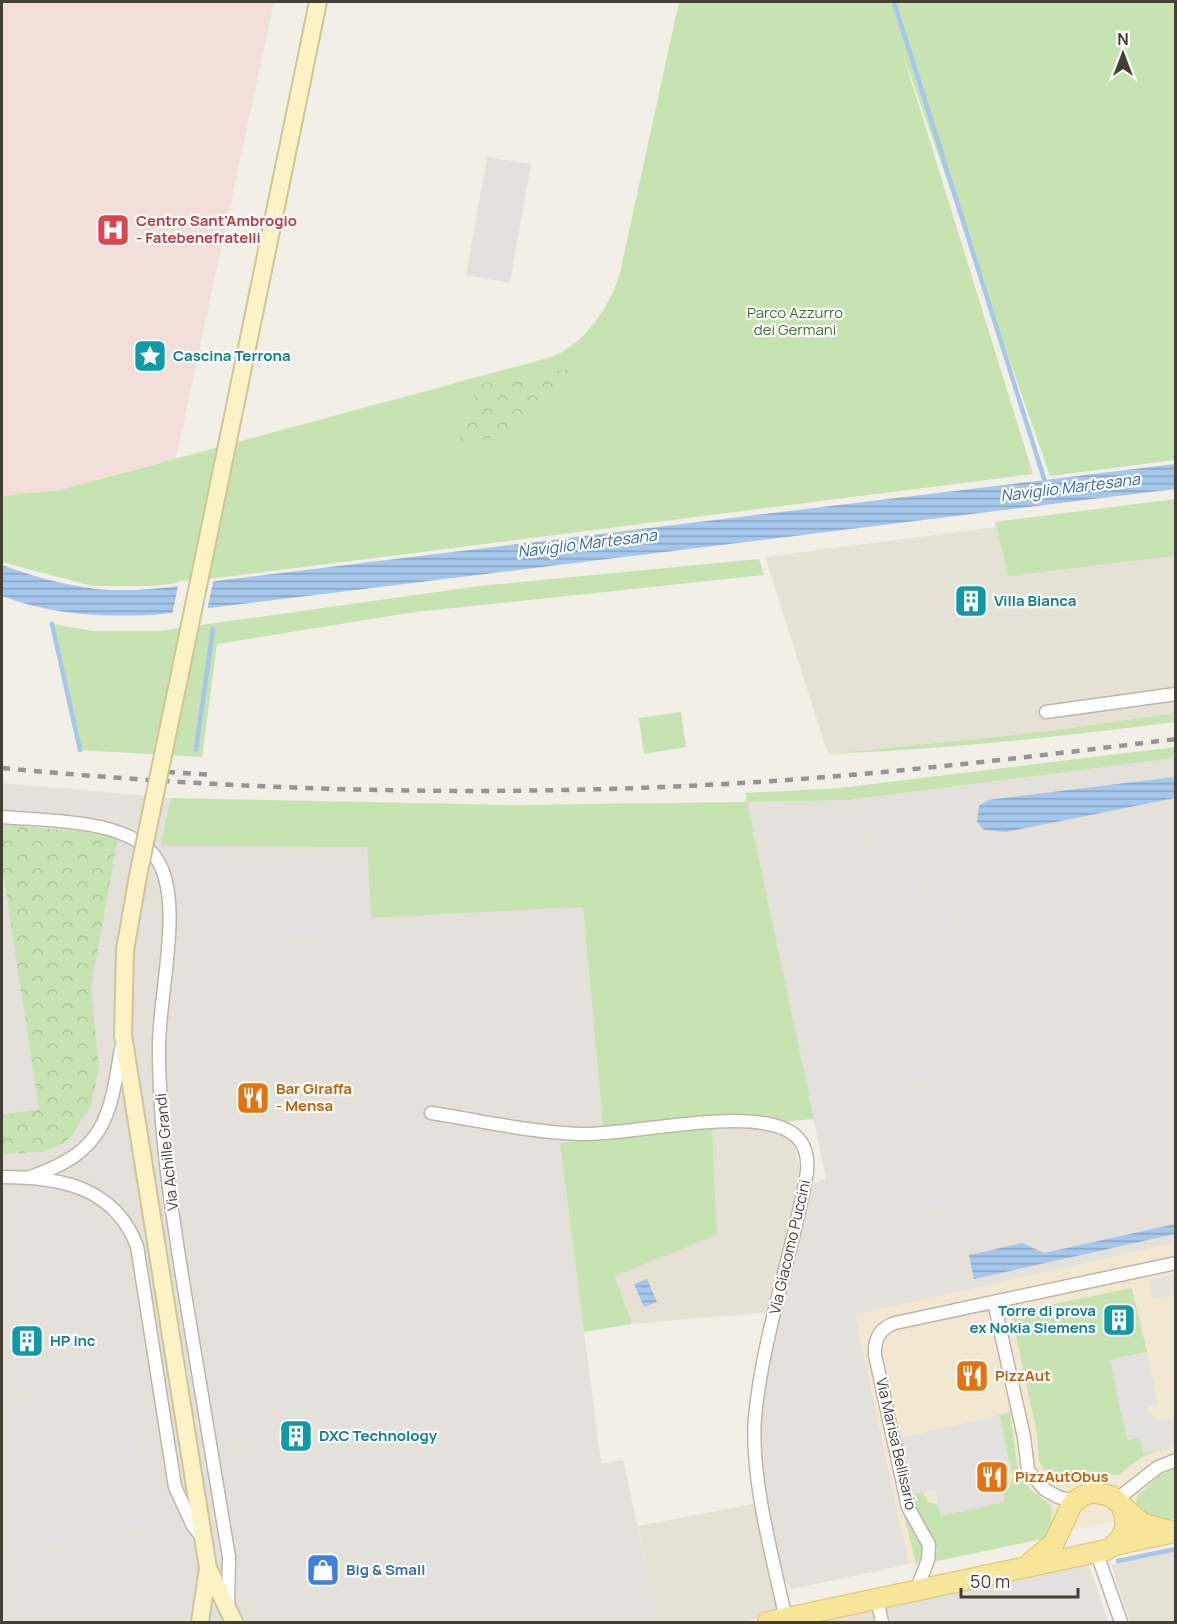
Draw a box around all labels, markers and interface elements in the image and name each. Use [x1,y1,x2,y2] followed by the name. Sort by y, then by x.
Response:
[1093,24,1153,84] north arrow
[1117,28,1129,50] text: N
[136,210,297,248] place label: Centro Sant'Ambrogio - Fatebenefratelli
[95,212,131,248] hospital icon: Centro Sant'Ambrogio - Fatebenefratelli
[747,302,843,340] park label: Parco Azzurro dei Germani
[132,338,168,374] place icon: Cascina Terrona
[173,345,291,366] place label: Cascina Terrona
[999,467,1142,506] water label: Naviglio Martesana
[516,523,659,562] water label: Naviglio Martesana
[953,583,989,619] building icon: Villa Bianca
[994,590,1076,611] place label: Villa Bianca
[276,1078,352,1116] place label: Bar Giraffa - Mensa
[235,1080,271,1116] restaurant icon: Bar Giraffa - Mensa
[150,1092,183,1212] street label: Via Achille Grandi
[764,1178,815,1316] street label: Via Giacomo Puccini
[969,1300,1096,1338] place label: Torre di prova ex Nokia Siemens
[1101,1302,1137,1338] building icon: Torre di prova ex Nokia Siemens
[9,1323,45,1359] building icon: HP inc
[50,1330,96,1351] place label: HP inc
[954,1358,990,1394] restaurant icon: PizzAut
[995,1365,1051,1386] place label: PizzAut
[871,1376,922,1512] street label: Via Marisa Bellisario
[278,1418,314,1454] building icon: DXC Technology
[319,1425,438,1446] place label: DXC Technology
[974,1459,1010,1495] restaurant icon: PizzAutObus
[1015,1466,1109,1487] place label: PizzAutObus
[305,1552,341,1588] shop icon: Big & Small
[346,1559,425,1580] place label: Big & Small
[961,1561,1078,1599] scale bar
[970,1569,1010,1593] text: 50 m

